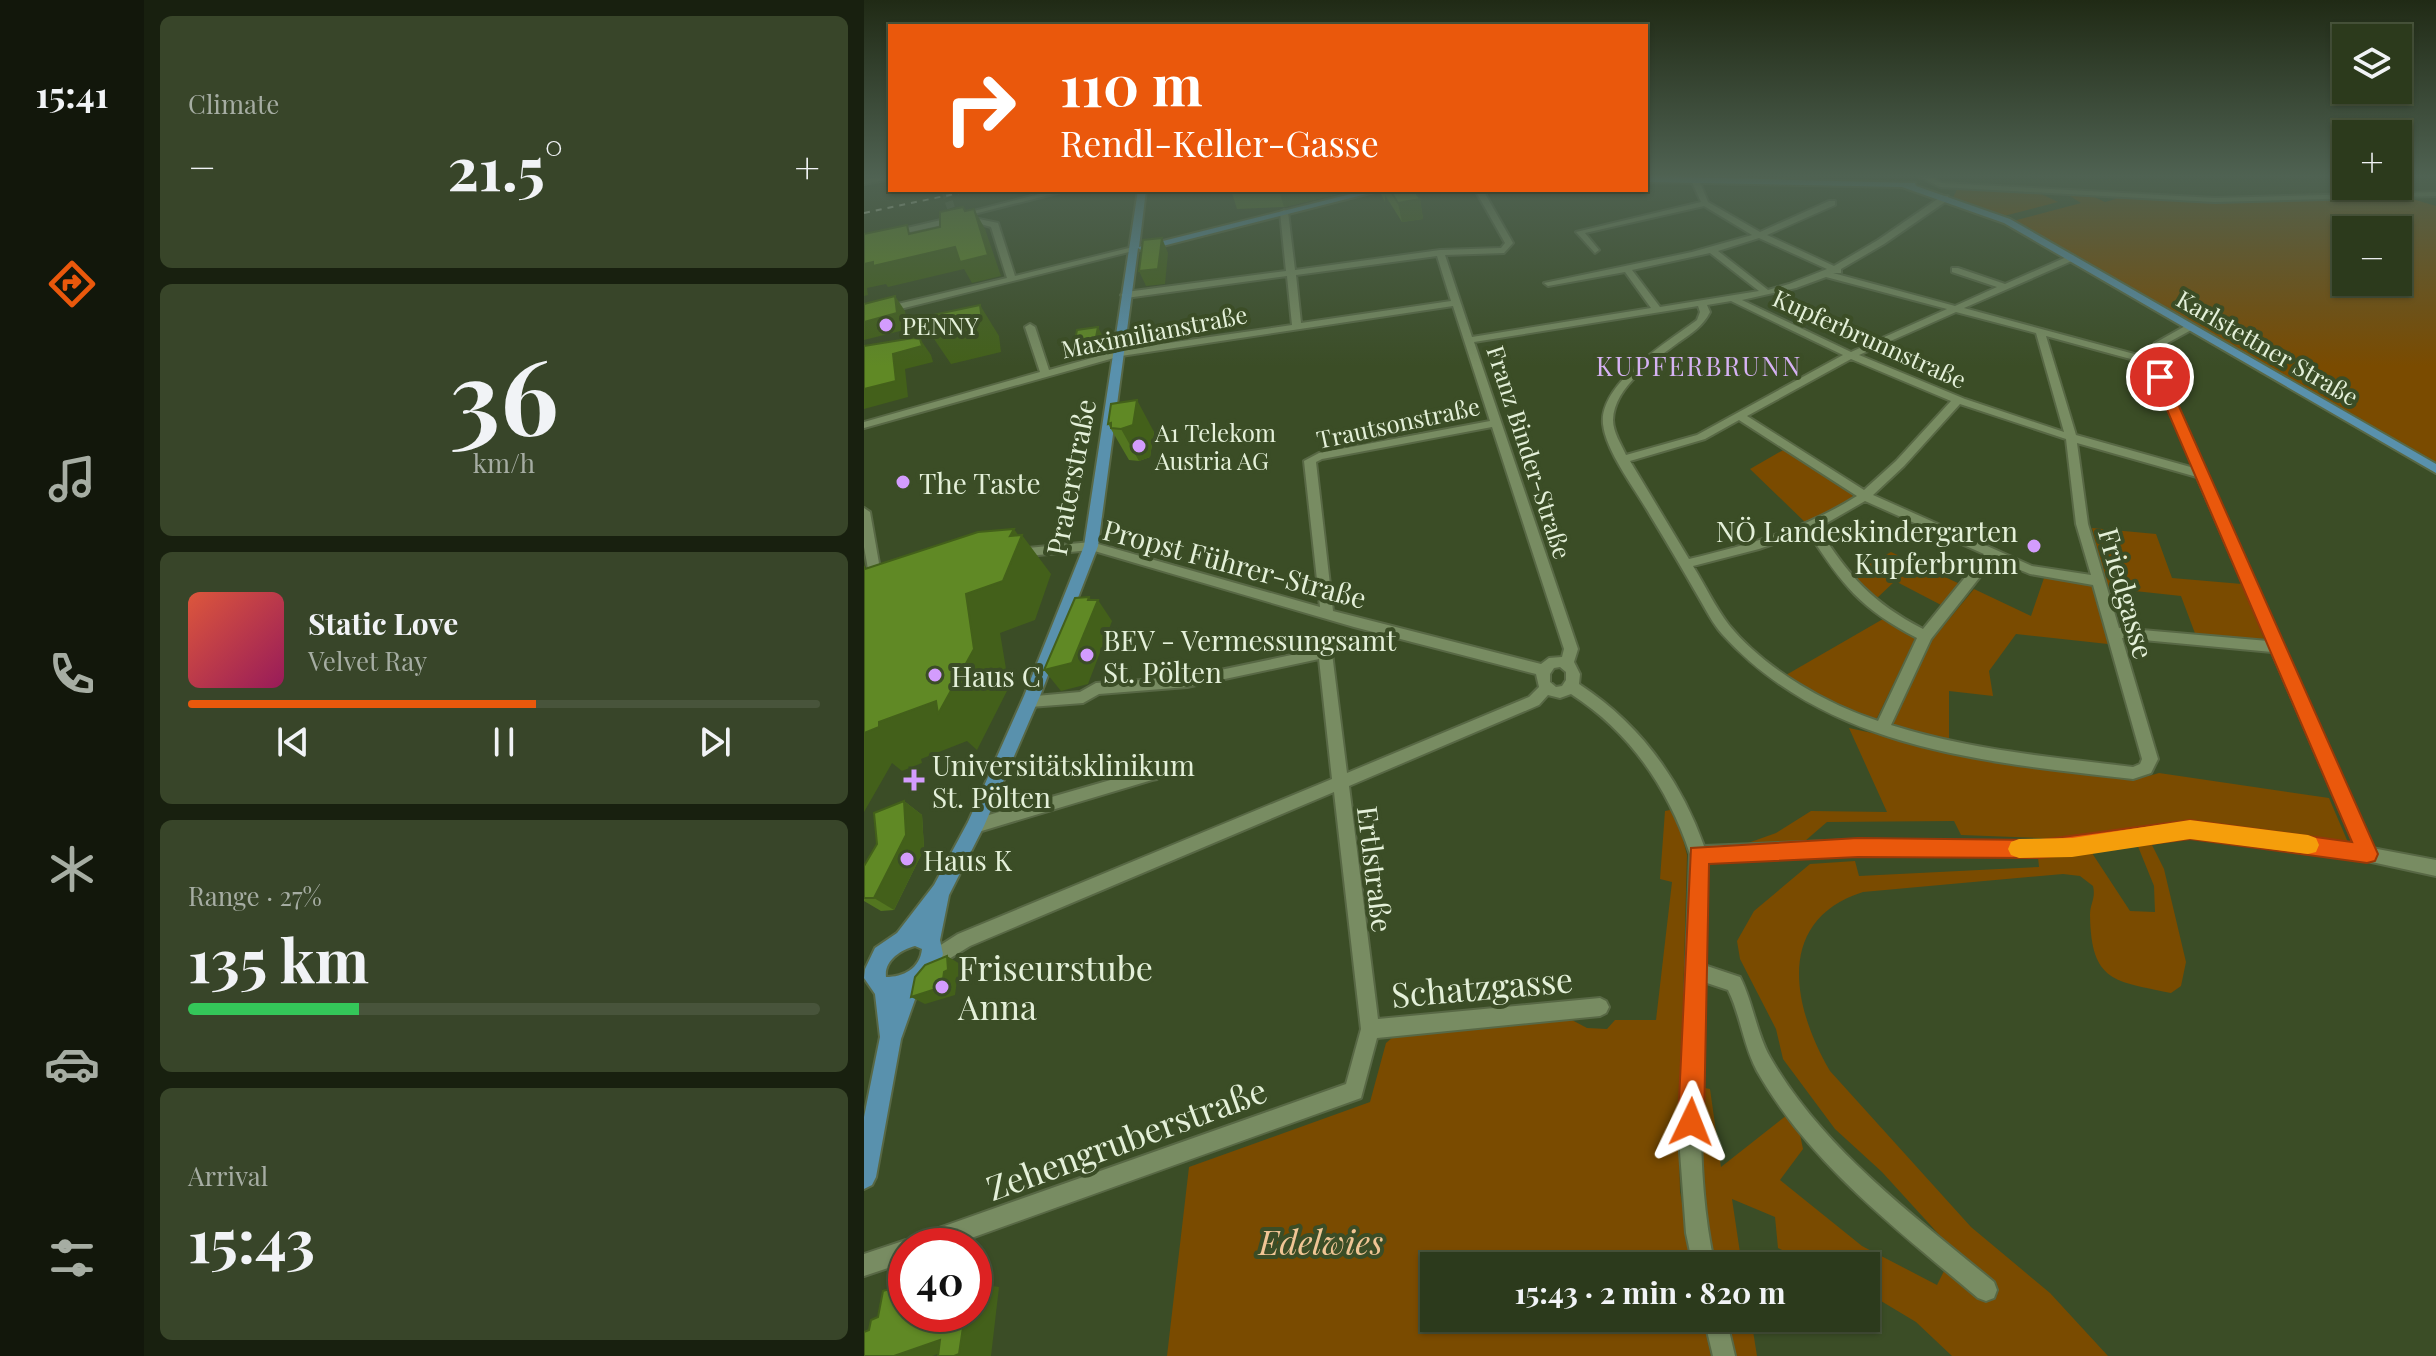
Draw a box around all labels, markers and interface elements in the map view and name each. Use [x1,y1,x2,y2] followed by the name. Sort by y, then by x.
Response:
[2332,24,2412,296] map controls
[2332,24,2412,104] button: layers
[1060,46,1203,121] text: 110 m
[928,56,1032,160] icon: right
[35,69,109,117] text: 15:41
[188,86,279,121] text: Climate
[1060,118,1379,166] text: Rendl-Keller-Gasse
[2332,120,2412,200] button: +
[447,126,563,206] text: 21.5°
[188,136,216,195] text: −
[794,136,820,195] text: +
[2332,216,2412,296] button: −
[44,256,100,312] icon: directions
[1768,281,1972,395] street label: Kupferbrunnstraße
[2171,282,2365,412] street label: Karlstettner Straße
[1058,297,1250,365] street label: Maximilianstraße
[902,309,980,341] place label: PENNY
[877,316,895,334] marker: PENNY
[449,323,559,462] text: 36
[1480,341,1580,563] street label: Franz Binder-Straße
[2126,343,2194,411] pin
[1596,348,1802,383] district label: KUPFERBRUNN
[2138,355,2182,399] icon: arrive
[1313,389,1483,455] street label: Trautsonstraße
[1037,396,1103,558] street label: Praterstraße
[1154,416,1276,476] place label: A1 Telekom Austria AG
[1130,437,1148,455] marker: A1 Telekom Austria AG
[473,445,535,480] text: km/h
[44,451,100,507] icon: music
[919,464,1041,501] place label: The Taste
[894,473,912,491] marker: The Taste
[1099,510,1371,616] street label: Propst Führer-Straße
[1716,512,2018,581] place label: NÖ Landeskindergarten Kupferbrunn
[2091,523,2163,663] street label: Friedgasse
[2025,537,2043,555] marker: NÖ Landeskindergarten Kupferbrunn
[308,603,458,643] text: Static Love
[1103,621,1397,690] place label: BEV - Vermessungsamt St. Pölten
[308,643,427,678] text: Velvet Ray
[44,646,100,702] icon: phone
[1078,646,1096,664] marker: BEV - Vermessungsamt St. Pölten
[951,657,1041,694] place label: Haus C
[926,666,944,684] marker: Haus C
[271,720,315,764] icon: previous
[482,720,526,764] icon: pause
[693,720,737,764] icon: next
[932,746,1195,815] place label: Universitätsklinikum St. Pölten
[903,769,925,791] marker: Universitätsklinikum St. Pölten
[1350,804,1402,934] street label: Ertlstraße
[44,841,100,897] icon: climate
[923,841,1013,878] place label: Haus K
[898,850,916,868] marker: Haus K
[188,878,322,913] text: Range · 27%
[188,918,369,998] text: 135 km
[957,944,1153,1029] place label: Friseurstube Anna
[1389,955,1575,1017] street label: Schatzgasse
[933,978,951,996] marker: Friseurstube Anna
[44,1036,100,1092] icon: car
[979,1066,1273,1210] street label: Zehengruberstraße
[1649,1080,1733,1164] position arrow
[188,1158,268,1193] text: Arrival
[188,1198,315,1278] text: 15:43
[1257,1218,1383,1264] park label: Edelwies
[888,1228,992,1332] speed limit sign: 40
[44,1230,100,1286] icon: filters
[1514,1272,1786,1312] text: 15:43 · 2 min · 820 m

